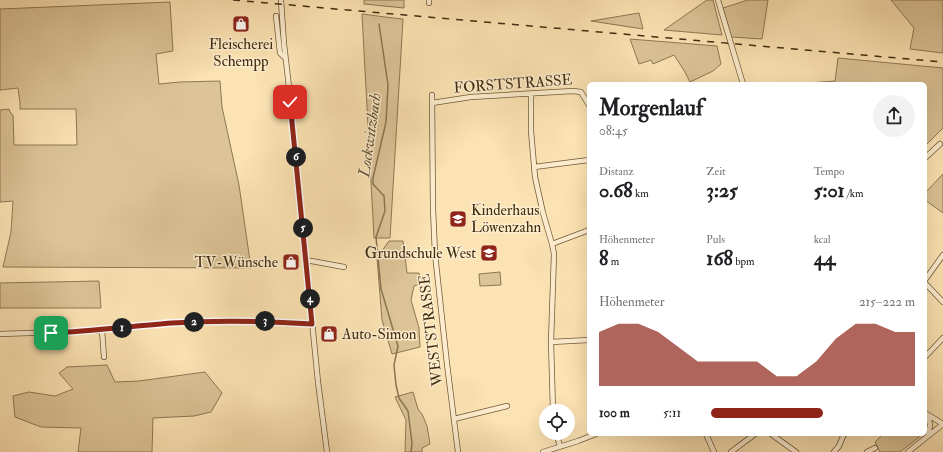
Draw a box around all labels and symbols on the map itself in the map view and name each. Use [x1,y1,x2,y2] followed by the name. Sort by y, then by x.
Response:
[231,14,251,34] shop icon: Fleischerei Schempp
[209,35,273,72] place label: Fleischerei Schempp
[453,70,573,98] street label: FORSTSTRASSE
[273,85,307,119] pin
[354,92,386,179] water label: Lockwitzbach
[286,147,306,167] pin: 6
[471,201,542,237] place label: Kinderhaus Löwenzahn
[448,209,468,229] school or university icon: Kinderhaus Löwenzahn
[293,218,313,238] pin: 5
[479,243,499,263] school or university icon: Grundschule West
[365,244,476,263] place label: Grundschule West
[281,252,301,272] shop icon: TV-Wünsche
[194,253,278,272] place label: TV-Wünsche
[415,273,447,388] street label: WESTSTRASSE
[300,289,320,309] pin: 4
[255,311,275,331] pin: 3
[184,312,204,332] pin: 2
[34,316,68,350] pin
[112,318,132,338] pin: 1
[319,324,339,344] shop icon: Auto-Simon
[341,325,417,344] place label: Auto-Simon

